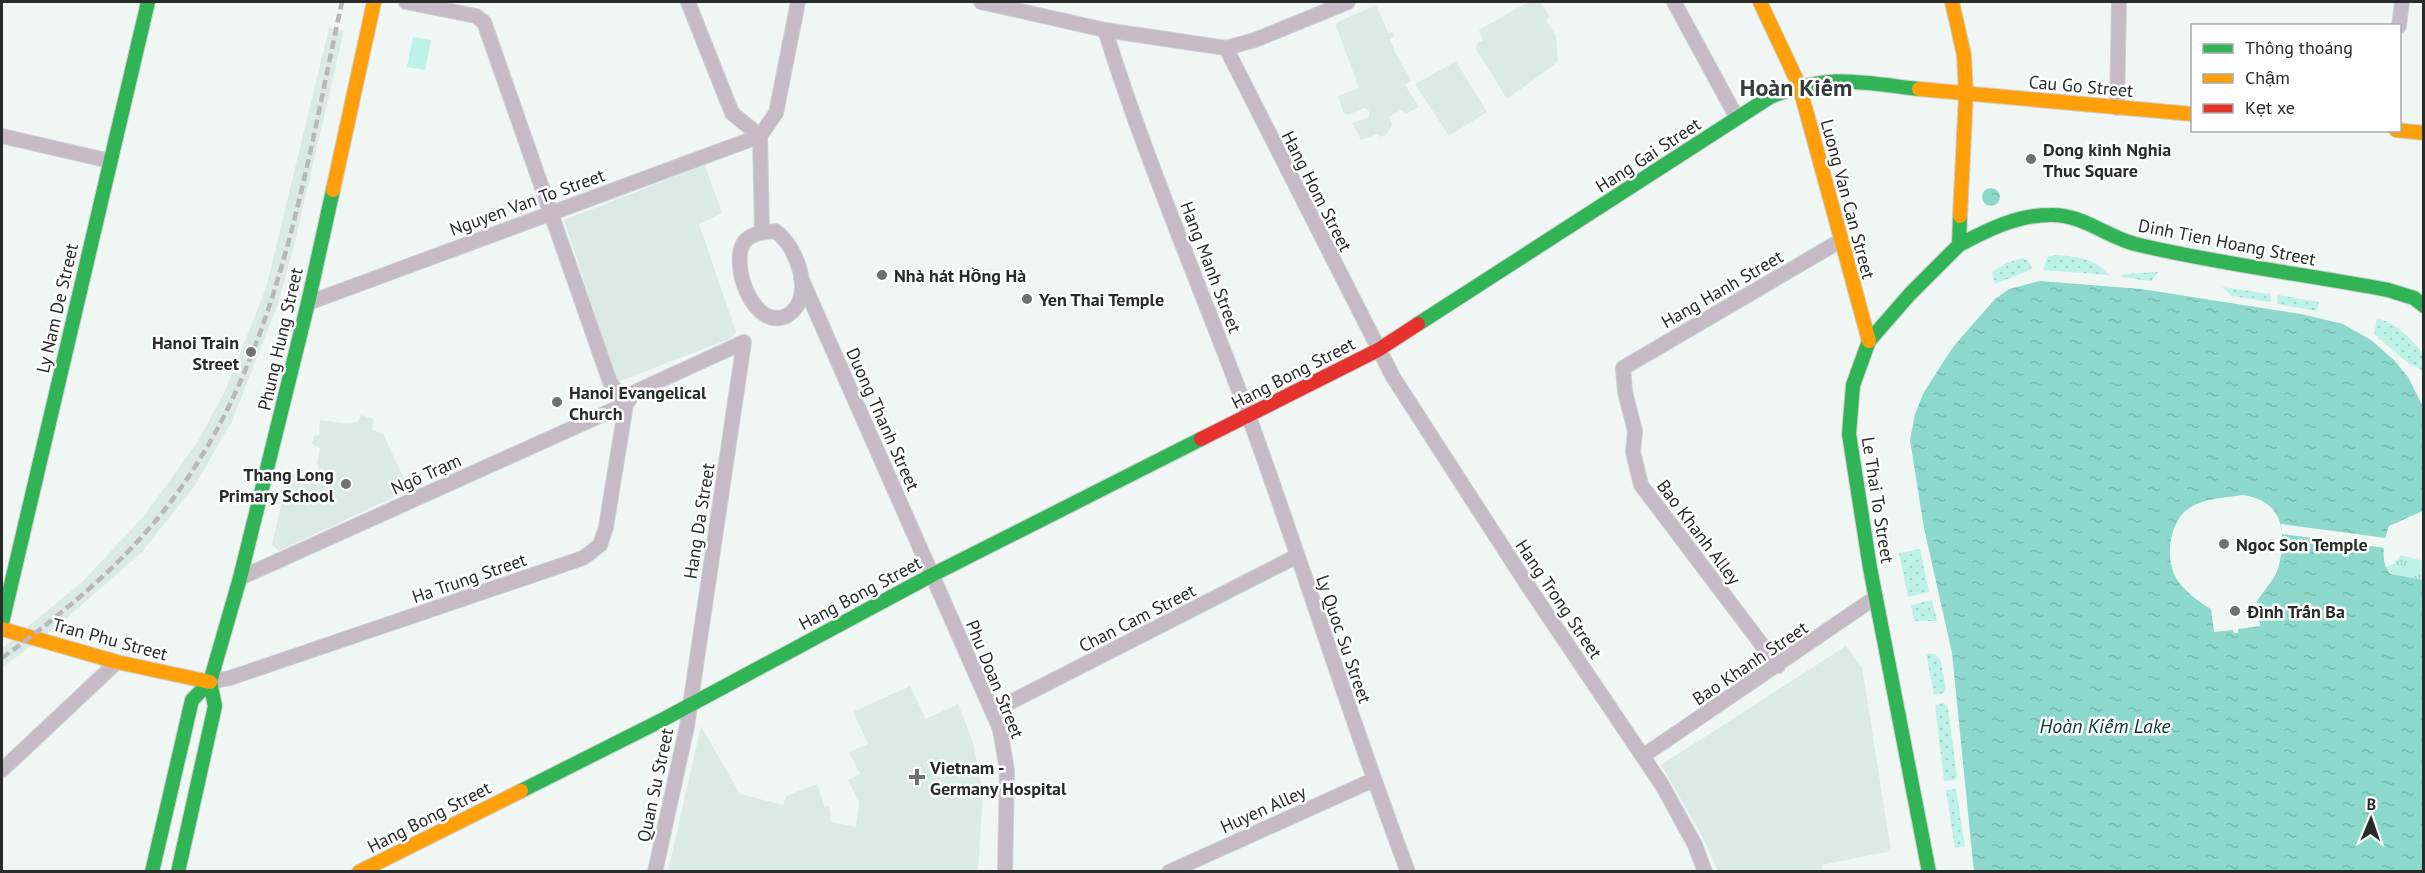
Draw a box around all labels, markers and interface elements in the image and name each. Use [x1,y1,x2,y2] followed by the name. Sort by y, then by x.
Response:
[2191,24,2401,132] legend
[2245,36,2353,59] text: Thông thoáng
[2245,66,2290,89] text: Chậm
[2028,70,2134,102] street label: Cau Go Street
[1740,72,1852,103] district label: Hoàn Kiếm
[2245,96,2295,119] text: Kẹt xe
[1591,112,1705,198] street label: Hang Gai Street
[1816,117,1880,281] street label: Luong Van Can Street
[1277,127,1357,255] street label: Hang Hom Street
[2043,138,2171,182] place label: Dong kinh Nghia Thuc Square
[2024,152,2038,166] marker: Dong kinh Nghia Thuc Square
[446,163,608,241] street label: Nguyen Van To Street
[1175,198,1247,336] street label: Hang Manh Street
[2136,214,2318,270] street label: Dinh Tien Hoang Street
[31,241,83,375] street label: Ly Nam De Street
[1657,245,1787,333] street label: Hang Hanh Street
[894,264,1026,287] place label: Nhà hát Hồng Hà
[252,265,308,413] street label: Phung Hung Street
[875,268,889,282] marker: Nhà hát Hồng Hà
[1038,288,1164,311] place label: Yen Thai Temple
[1020,292,1034,306] marker: Yen Thai Temple
[152,331,240,375] place label: Hanoi Train Street
[1227,332,1359,414] street label: Hang Bong Street
[841,344,925,494] street label: Duong Thanh Street
[244,345,258,359] marker: Hanoi Train Street
[569,381,707,425] place label: Hanoi Evangelical Church
[550,395,564,409] marker: Hanoi Evangelical Church
[1857,435,1899,565] street label: Le Thai To Street
[387,448,465,500] street label: Ngõ Trạm
[679,462,719,580] street label: Hang Da Street
[219,463,335,507] place label: Thang Long Primary School
[1652,475,1746,590] street label: Bao Khanh Alley
[339,477,353,491] marker: Thang Long Primary School
[2236,533,2368,556] place label: Ngoc Son Temple
[1511,535,1607,663] street label: Hang Trong Street
[2217,537,2231,551] marker: Ngoc Son Temple
[409,548,529,608] street label: Ha Trung Street
[795,551,925,635] street label: Hang Bong Street
[1311,572,1377,706] street label: Ly Quoc Su Street
[1075,579,1199,657] street label: Chan Cam Street
[2246,600,2345,623] place label: Đình Trấn Ba
[2228,604,2242,618] marker: Đình Trấn Ba
[50,613,170,665] street label: Tran Phu Street
[1688,616,1812,710] street label: Bao Khanh Street
[961,617,1029,741] street label: Phu Doan Street
[2039,713,2171,739] water label: Hoàn Kiếm Lake
[632,726,678,844] street label: Quan Su Street
[929,756,1067,800] place label: Vietnam - Germany Hospital
[908,768,926,786] marker: Vietnam - Germany Hospital
[363,776,495,858] street label: Hang Bong Street
[1217,780,1310,838] street label: Huyen Alley
[2341,789,2401,849] north arrow
[2366,794,2377,814] text: B

